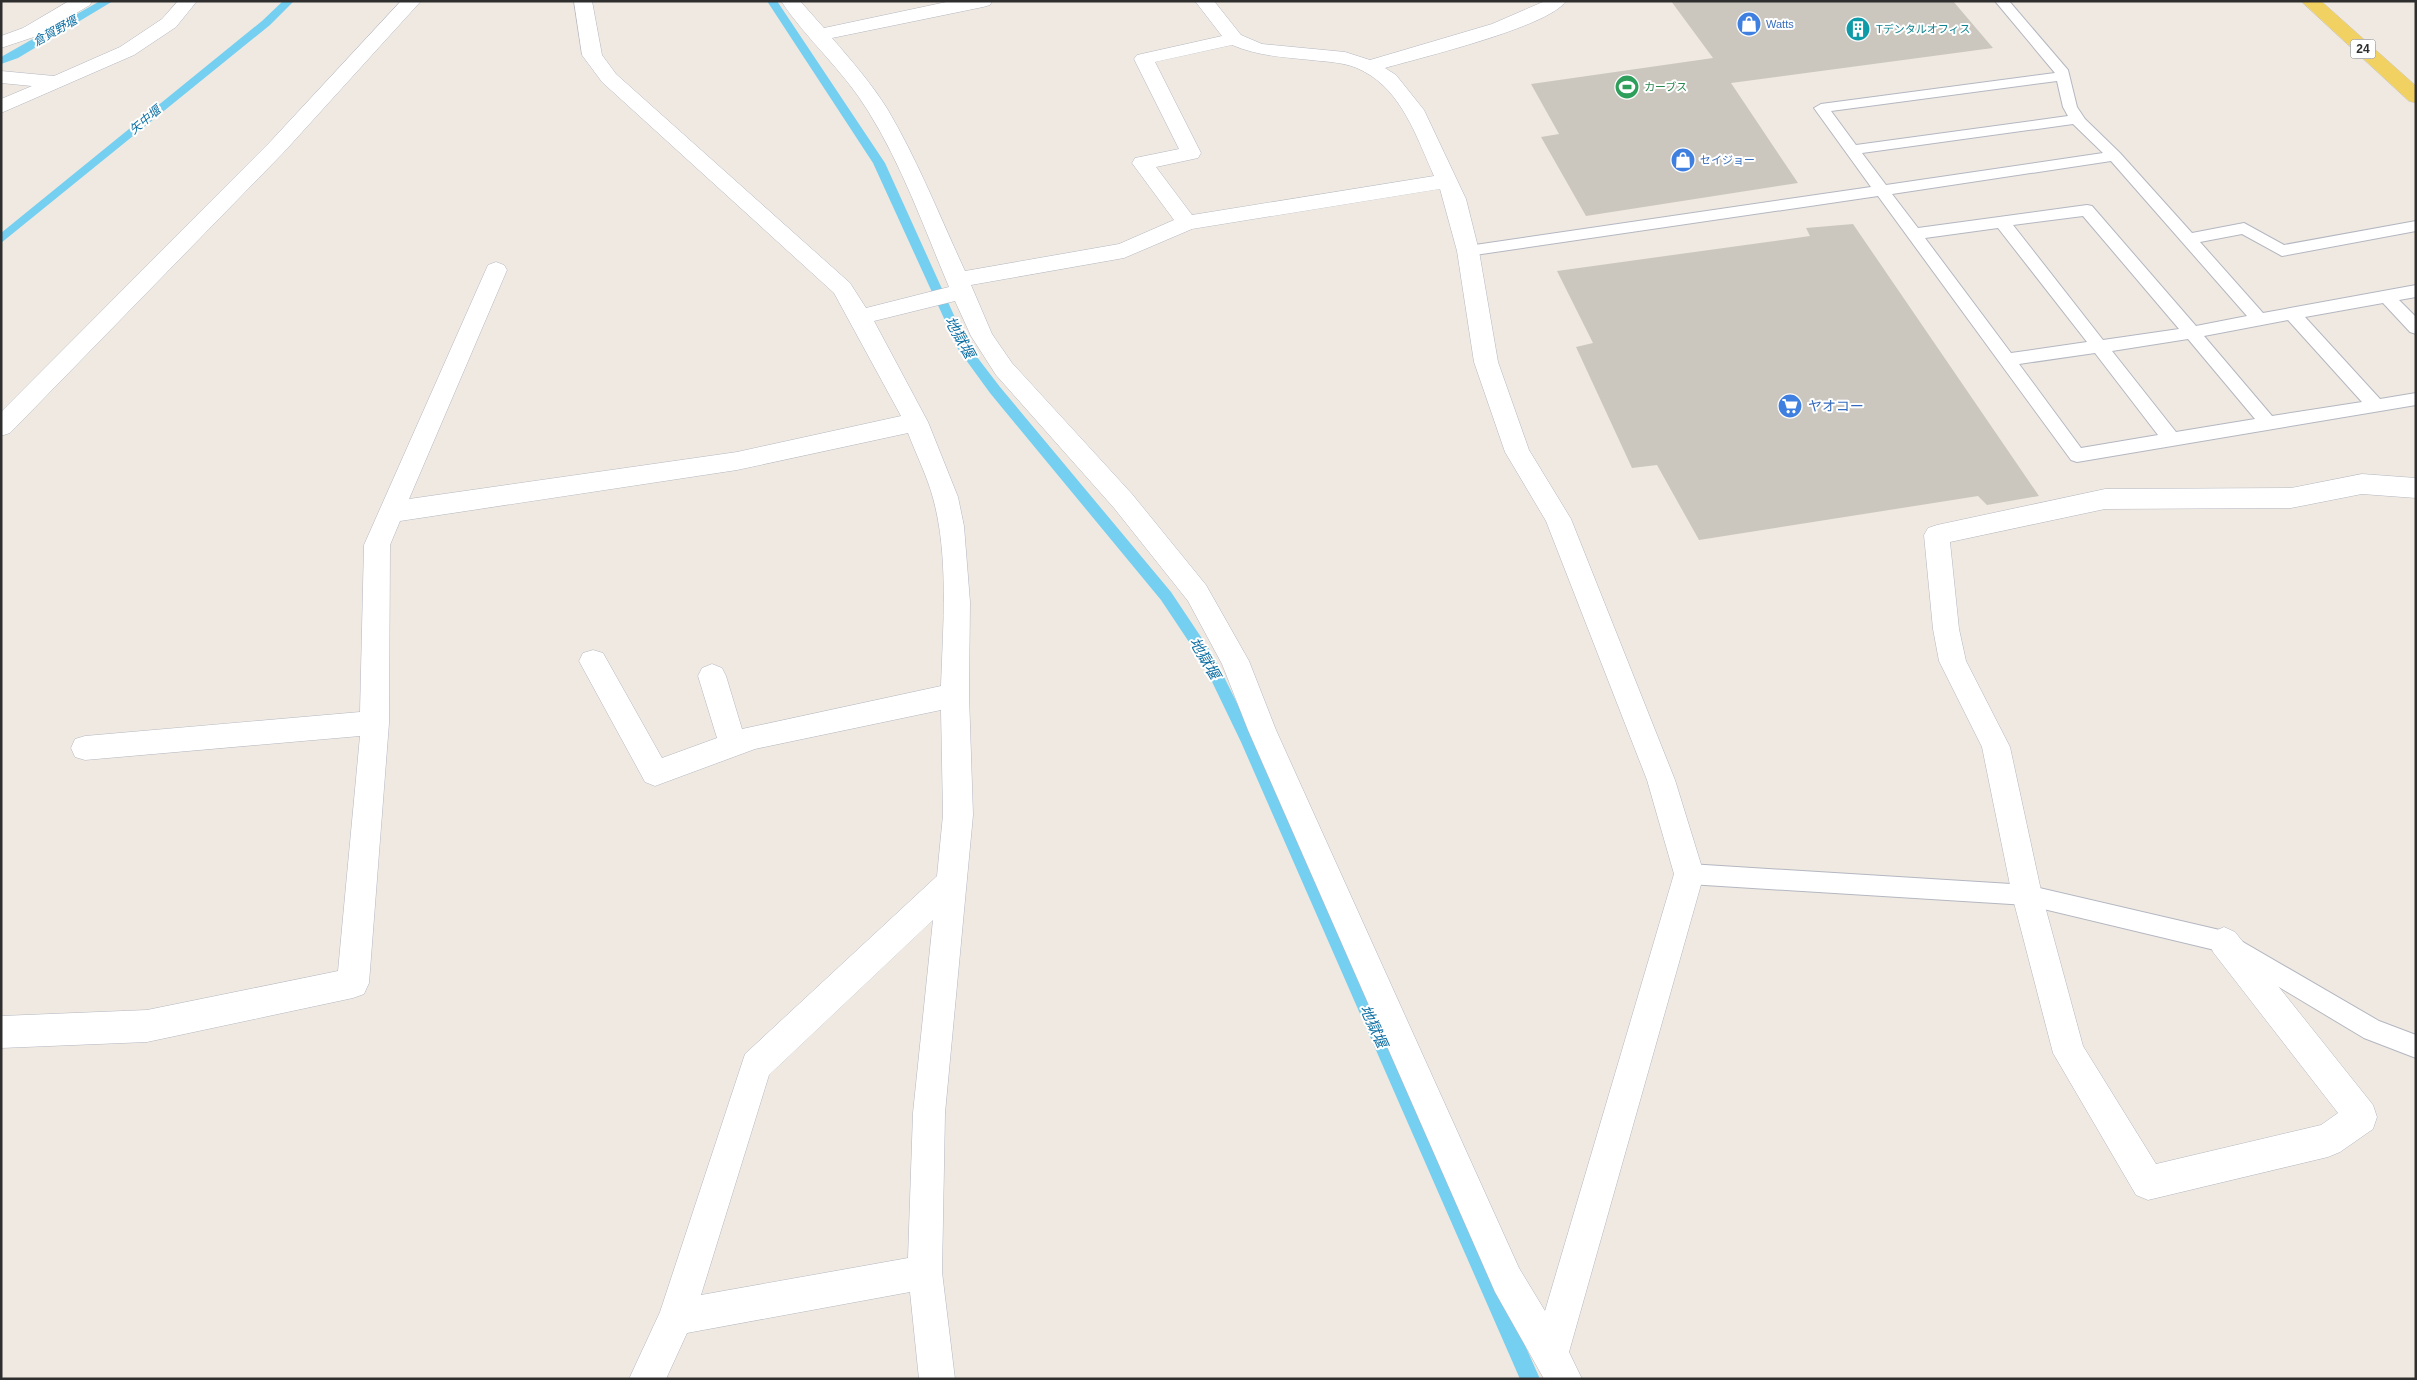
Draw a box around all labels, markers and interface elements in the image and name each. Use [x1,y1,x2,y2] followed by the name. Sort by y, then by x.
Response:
[1736,11,1762,37] shop icon: Watts
[31,12,81,49] water label: 倉賀野堰
[1845,16,1871,42] building icon: Tデンタルオフィス
[1766,18,1794,30] place label: Watts
[1876,23,1971,35] place label: Tデンタルオフィス
[2350,40,2376,59] road number: 24
[1614,74,1640,100] sports icon: カーブス
[1644,81,1687,93] place label: カーブス
[127,102,165,137] water label: 矢中堰
[1670,147,1696,173] shop icon: セイジョー
[1700,154,1755,166] place label: セイジョー
[942,313,980,363] water label: 地獄堰
[1777,393,1803,419] supermarket icon: ヤオコー
[1808,398,1864,414] place label: ヤオコー
[1186,634,1225,684] water label: 地獄堰
[1357,1002,1392,1053] water label: 地獄堰

